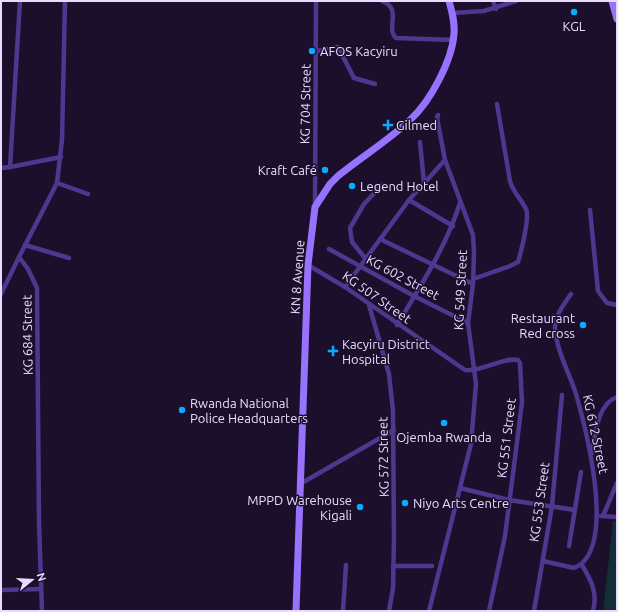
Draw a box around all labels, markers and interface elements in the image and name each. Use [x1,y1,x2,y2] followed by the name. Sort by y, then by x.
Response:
[569,7,579,17] marker: KGL
[563,19,586,33] place label: KGL
[320,44,398,58] place label: AFOS Kacyiru
[307,46,317,56] marker: AFOS Kacyiru
[297,64,313,144] street label: KG 704 Street
[396,118,437,132] place label: Gilmed
[383,120,393,130] marker: Gilmed
[258,163,317,177] place label: Kraft Café
[320,165,330,175] marker: Kraft Café
[360,179,439,193] place label: Legend Hotel
[347,181,357,191] marker: Legend Hotel
[287,239,307,315] street label: KN 8 Avenue
[451,249,469,331] street label: KG 549 Street
[364,252,442,302] street label: KG 602 Street
[340,268,414,326] street label: KG 507 Street
[19,295,35,375] street label: KG 684 Street
[511,311,575,340] place label: Restaurant Red cross
[578,320,588,330] marker: Restaurant Red cross
[342,337,430,366] place label: Kacyiru District Hospital
[327,345,339,357] marker: Kacyiru District Hospital
[581,393,611,475] street label: KG 612 Street
[190,396,308,425] place label: Rwanda National Police Headquarters
[494,397,518,479] street label: KG 551 Street
[177,405,187,415] marker: Rwanda National Police Headquarters
[375,417,391,497] street label: KG 572 Street
[439,418,449,428] marker: Ojemba Rwanda
[396,430,492,444] place label: Ojemba Rwanda
[526,461,552,543] street label: KG 553 Street
[247,493,352,522] place label: MPPD Warehouse Kigali
[413,496,509,510] place label: Niyo Arts Centre
[400,498,410,508] marker: Niyo Arts Centre
[355,502,365,512] marker: MPPD Warehouse Kigali
[12,560,52,600] north arrow
[35,571,48,583] text: N

